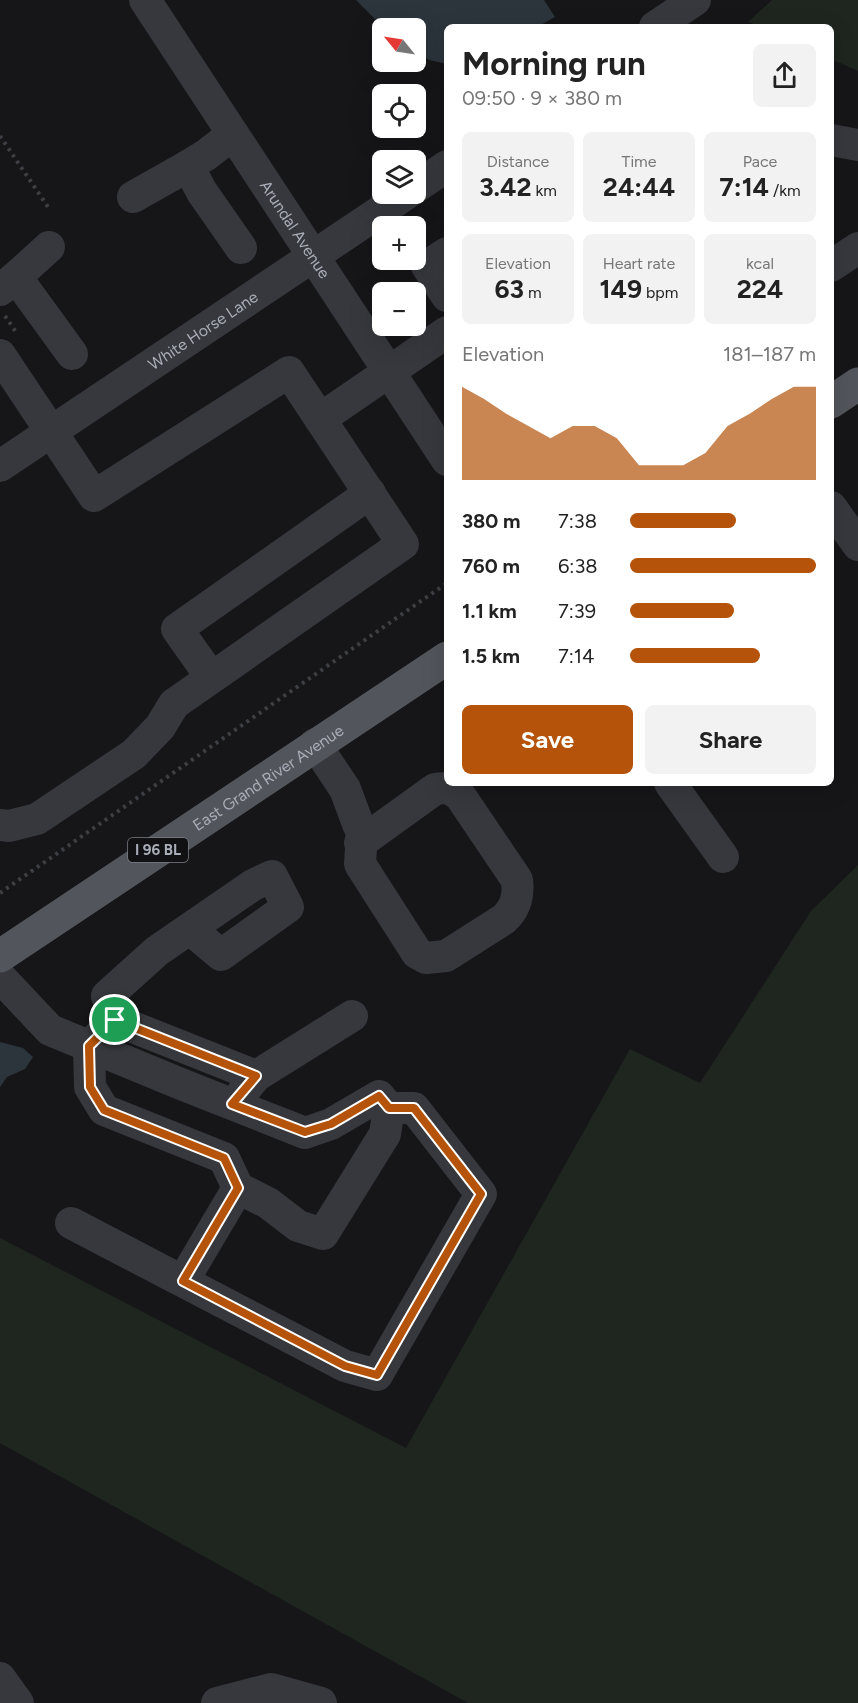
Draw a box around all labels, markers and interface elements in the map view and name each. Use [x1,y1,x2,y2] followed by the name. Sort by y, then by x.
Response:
[372,18,426,72] north arrow
[372,18,426,336] map controls
[462,44,646,83] text: Morning run
[753,44,816,107] button: share
[372,84,426,138] button: locate
[462,86,622,110] text: 09:50 · 9 × 380 m
[372,150,426,204] button: layers
[487,152,549,171] text: Distance
[622,152,656,171] text: Time
[743,152,777,171] text: Pace
[479,171,532,203] text: 3.42
[603,171,675,203] text: 24:44
[719,171,769,203] text: 7:14
[256,176,335,282] street label: Arundal Avenue
[532,181,557,200] text: km
[769,181,801,200] text: /km
[372,216,426,270] button: +
[485,254,551,273] text: Elevation
[603,254,675,273] text: Heart rate
[746,254,774,273] text: kcal
[494,273,524,305] text: 63
[600,273,642,305] text: 149
[737,273,783,305] text: 224
[372,282,426,336] button: −
[524,283,542,302] text: m
[642,283,678,302] text: bpm
[144,287,261,374] street label: White Horse Lane
[462,342,544,366] text: Elevation
[723,342,816,366] text: 181–187 m
[462,509,521,533] text: 380 m
[558,509,597,533] text: 7:38
[462,554,520,578] text: 760 m
[558,554,598,578] text: 6:38
[462,599,517,623] text: 1.1 km
[558,599,596,623] text: 7:39
[462,644,520,668] text: 1.5 km
[558,644,594,668] text: 7:14
[462,705,633,774] button: Save
[645,705,816,774] button: Share
[189,720,347,834] street label: East Grand River Avenue
[128,838,188,862] road number: I 96 BL
[89,994,140,1045] pin
[98,1003,131,1036] icon: arrive

